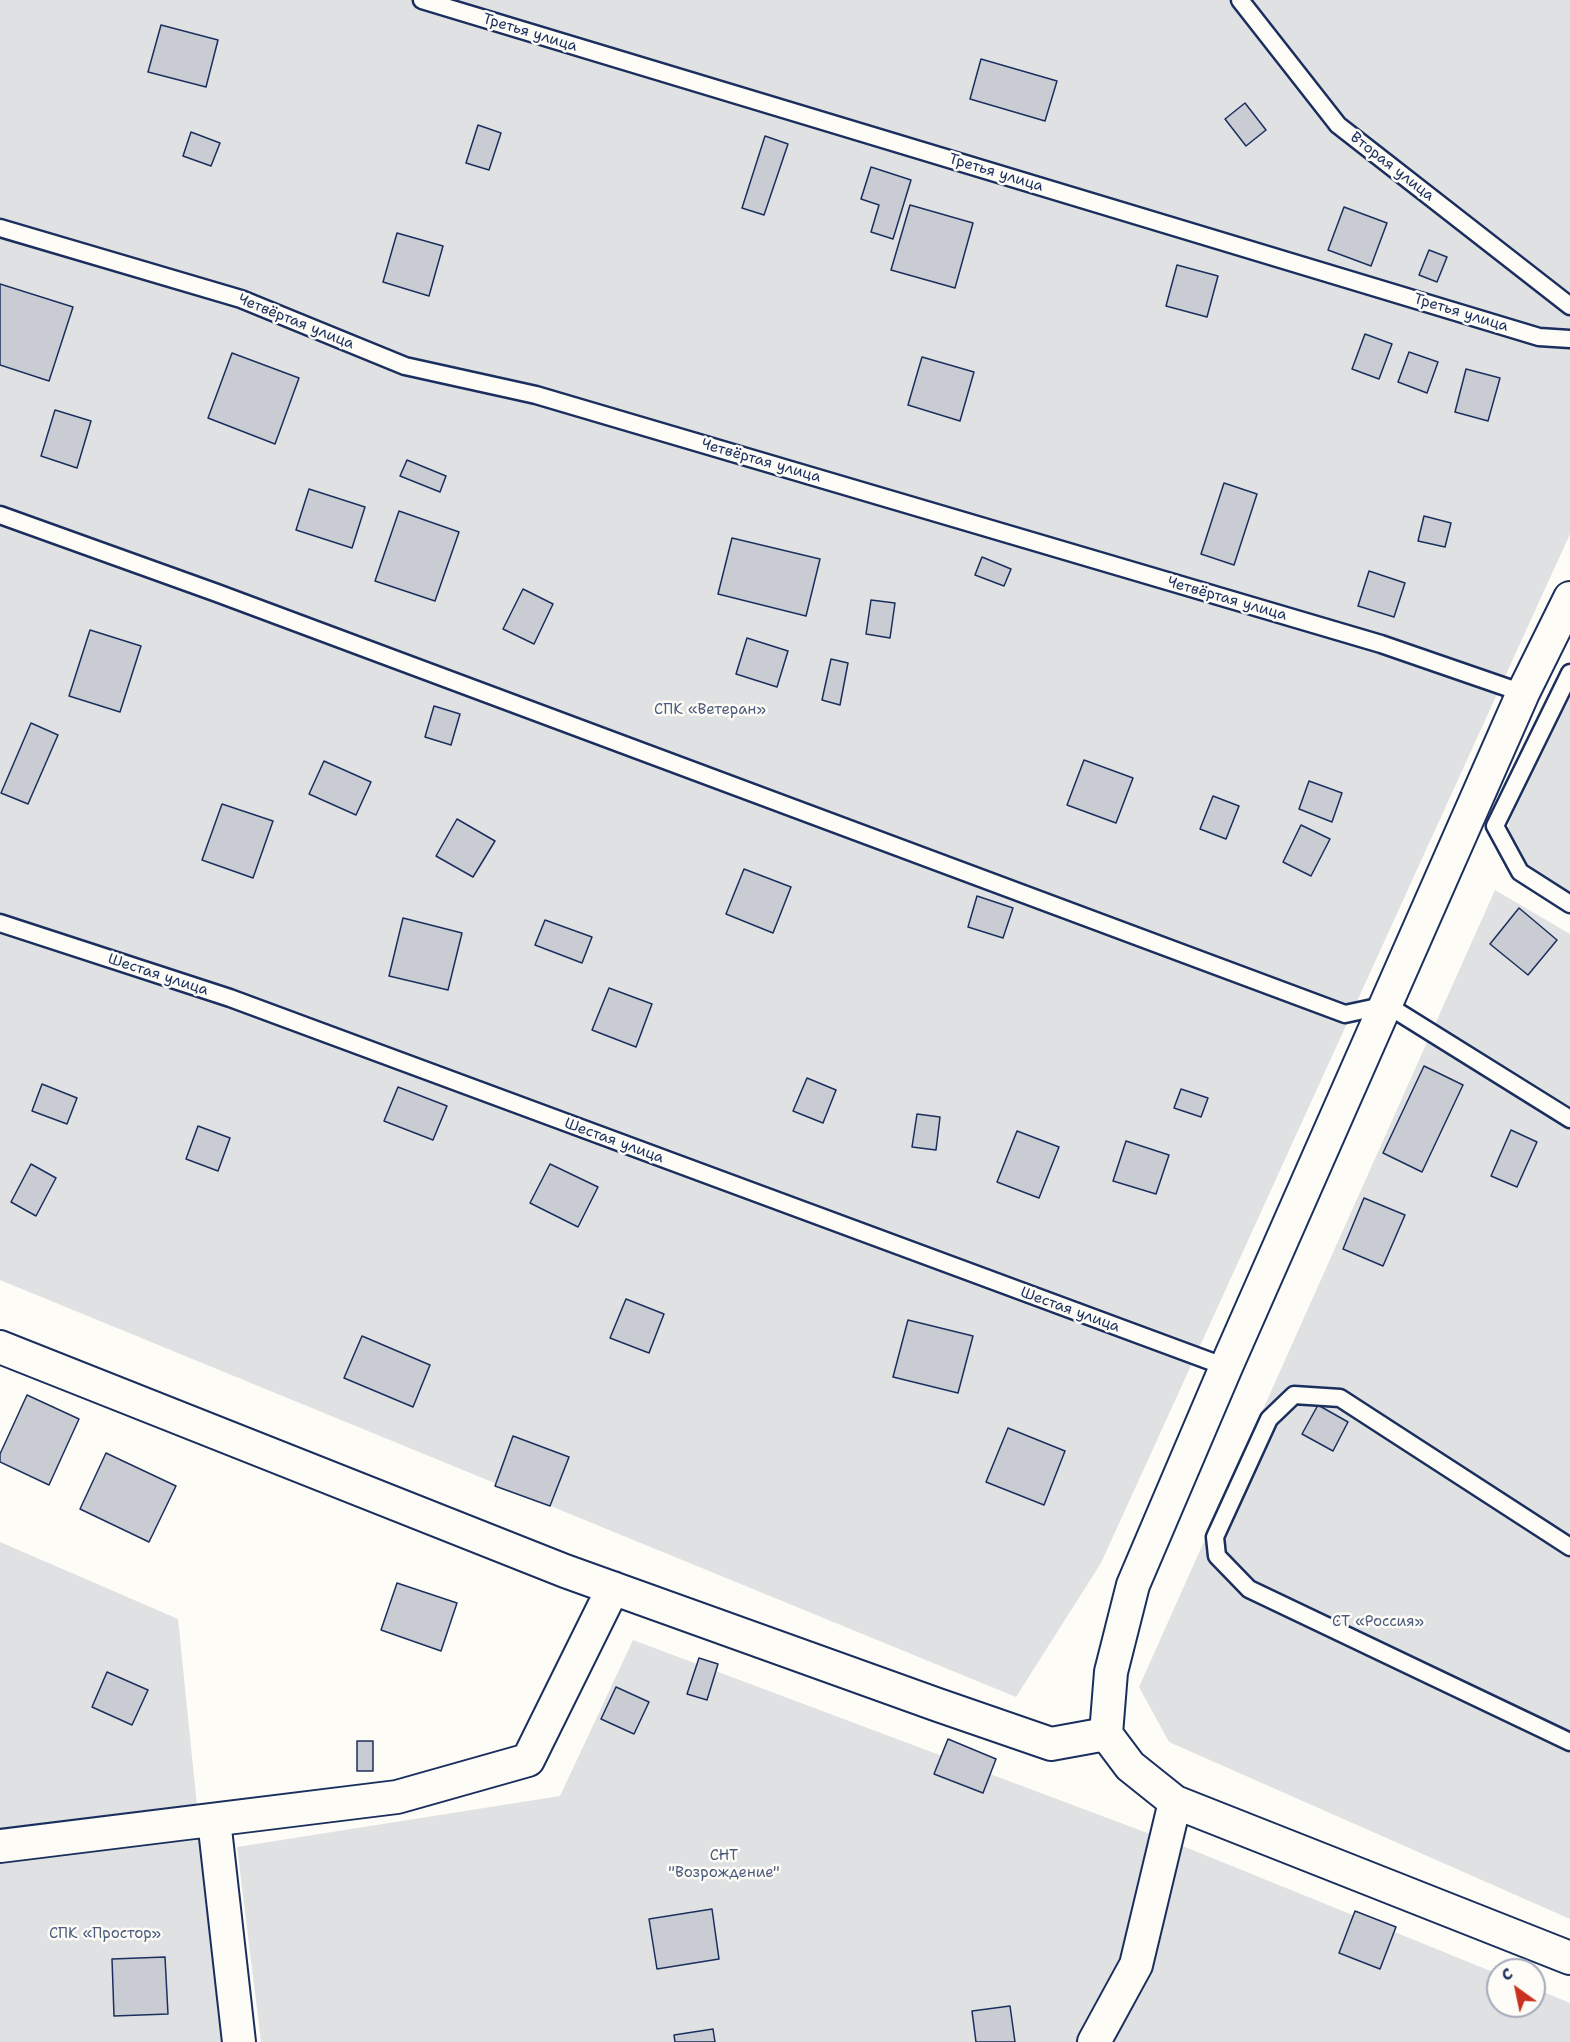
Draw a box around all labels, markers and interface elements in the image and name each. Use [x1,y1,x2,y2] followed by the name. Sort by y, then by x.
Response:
[481,10,579,56] street label: Третья улица
[1346,129,1438,205] street label: Вторая улица
[947,150,1045,196] street label: Третья улица
[235,290,357,354] street label: Четвёртая улица
[1412,290,1510,336] street label: Третья улица
[699,435,823,487] street label: Четвёртая улица
[1165,573,1289,625] street label: Четвёртая улица
[654,701,766,719] park label: СПК «Ветеран»
[105,950,211,1000] street label: Шестая улица
[562,1115,666,1167] street label: Шестая улица
[1018,1284,1122,1336] street label: Шестая улица
[1332,1613,1424,1631] park label: СТ «Россия»
[668,1847,780,1882] park label: СНТ "Возрождение"
[49,1925,161,1943] park label: СПК «Простор»
[1486,1958,1546,2018] north arrow
[1497,1963,1517,1986] text: С

